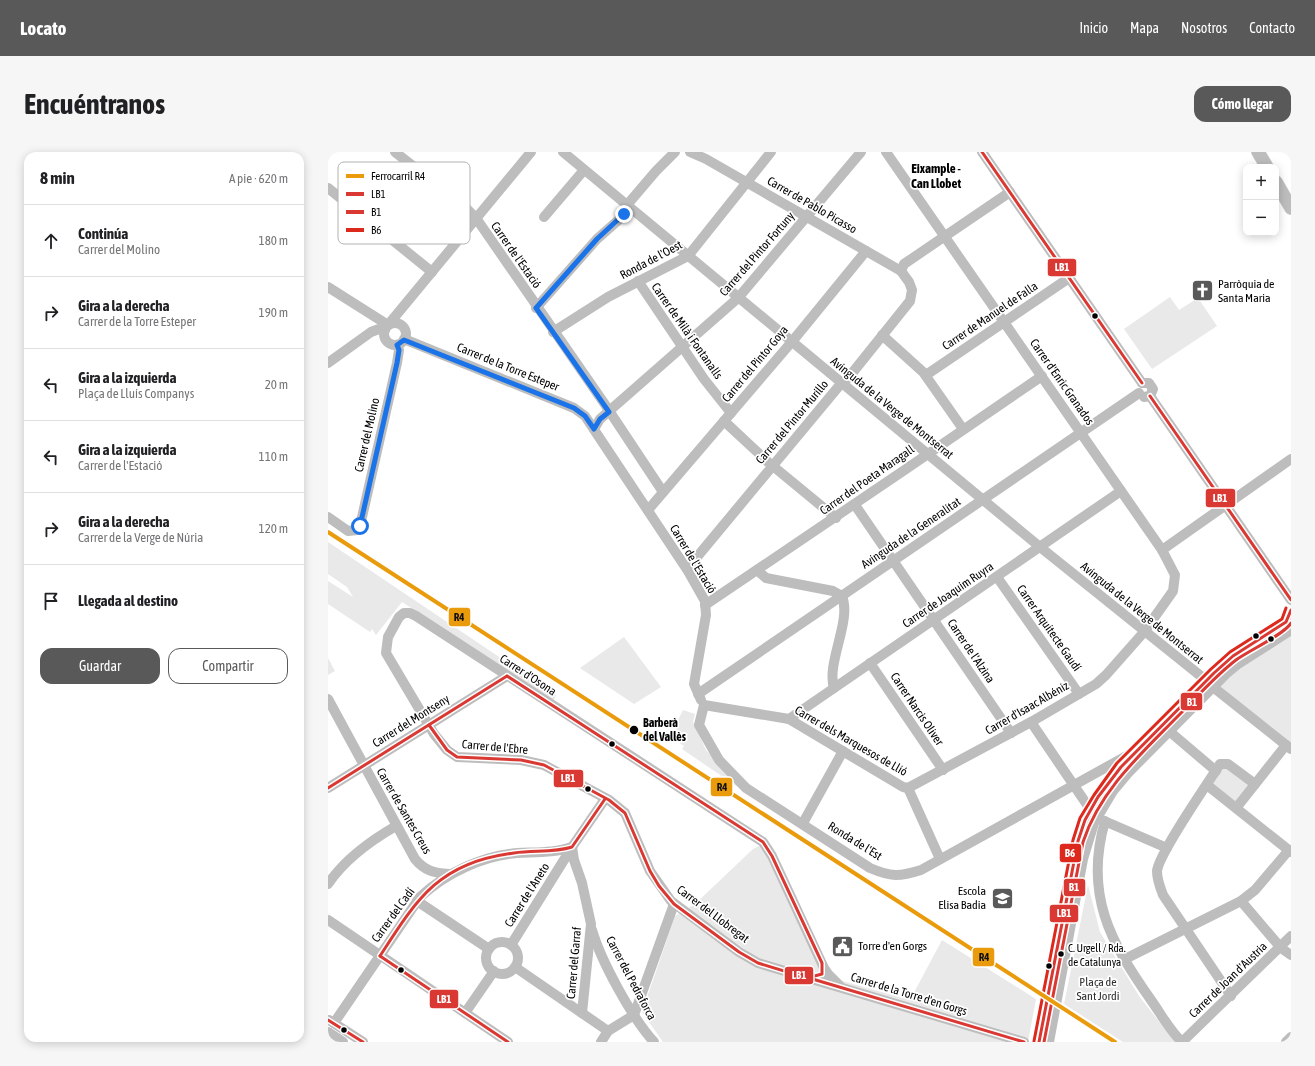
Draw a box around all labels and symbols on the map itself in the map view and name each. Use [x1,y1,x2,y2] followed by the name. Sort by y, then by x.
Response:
[911,161,962,191] district label: Eixample - Can Llobet
[338,162,470,244] legend
[371,170,425,182] text: Ferrocarril R4
[765,174,860,237] street label: Carrer de Pablo Picasso
[371,188,386,200] text: LB1
[615,205,633,223] route end
[371,206,381,218] text: B1
[717,209,797,299] street label: Carrer del Pintor Fortuny
[488,219,544,291] street label: Carrer de l'Estació
[371,224,381,236] text: B6
[617,237,685,282] street label: Ronda de l'Oest
[1047,258,1077,277] line badge: LB1
[1055,261,1069,273] text: LB1
[1218,277,1275,305] place label: Parròquia de Santa Maria
[1189,278,1215,304] church icon: Parròquia de Santa Maria
[940,279,1040,353] street label: Carrer de Manuel de Falla
[649,280,725,382] street label: Carrer de Milà i Fontanalls
[1090,311,1100,321] unlabelled marker
[719,323,791,405] street label: Carrer del Pintor Goya
[1027,336,1097,428] street label: Carrer d'Enric Granados
[455,340,562,394] street label: Carrer de la Torre Esteper
[828,354,957,462] street label: Avinguda de la Verge de Montserrat
[753,377,831,467] street label: Carrer del Pintor Murillo
[352,396,382,473] street label: Carrer del Molino
[817,442,917,518] street label: Carrer del Poeta Maragall
[1205,488,1236,508] line badge: LB1
[1213,492,1227,504] text: LB1
[859,494,964,571] street label: Avinguda de la Generalitat
[351,517,369,535] route start
[667,522,719,596] street label: Carrer de l'Estació
[900,559,996,631] street label: Carrer de Joaquim Ruyra
[1078,559,1207,667] street label: Avinguda de la Verge de Montserrat
[1014,582,1084,674] street label: Carrer Arquitecte Gaudí
[448,607,471,627] line badge: R4
[454,611,464,623] text: R4
[944,616,998,686] street label: Carrer de l'Alzina
[1251,631,1261,641] unlabelled marker
[1266,634,1276,644] unlabelled marker
[497,652,559,698] street label: Carrer d'Osona
[888,670,947,748] street label: Carrer Narcis Oliver
[983,678,1072,738] street label: Carrer d'Isaac Albéniz
[370,692,452,750] street label: Carrer del Montseny
[1180,692,1203,711] line badge: B1
[1187,696,1197,708] text: B1
[792,703,910,779] street label: Carrer dels Marquesos de Llió
[643,716,687,744] place label: Barberà del Vallès
[628,724,640,736] marker: Barberà del Vallès
[461,737,529,757] street label: Carrer de l'Ebre
[607,739,617,749] unlabelled marker
[374,765,434,857] street label: Carrer de Santes Creus
[553,769,584,788] line badge: LB1
[561,772,575,784] text: LB1
[710,777,733,797] line badge: R4
[717,781,727,793] text: R4
[583,784,593,794] unlabelled marker
[825,819,885,863] street label: Ronda de l'Est
[1059,843,1082,863] line badge: B6
[1065,847,1075,859] text: B6
[502,860,552,930] street label: Carrer de l'Aneto
[1063,878,1086,897] line badge: B1
[1069,881,1079,893] text: B1
[674,882,752,946] street label: Carrer del Llobregat
[938,884,986,912] place label: Escola Elisa Badia
[369,885,418,945] street label: Carrer del Cadí
[989,885,1015,911] school or university icon: Escola Elisa Badia
[1049,904,1079,923] line badge: LB1
[1057,907,1071,919] text: LB1
[564,926,584,1000] street label: Carrer del Garraf
[830,933,856,959] public building icon: Torre d'en Gorgs
[603,934,659,1022] street label: Carrer del Pedraforca
[858,939,927,953] place label: Torre d'en Gorgs
[1186,939,1270,1021] street label: Carrer de Joan d'Austria
[1068,942,1126,968] place label: C. Urgell / Rda. de Catalunya
[972,947,995,967] line badge: R4
[1056,949,1066,959] marker: C. Urgell / Rda. de Catalunya
[979,951,989,963] text: R4
[1044,961,1054,971] unlabelled marker
[396,965,406,975] unlabelled marker
[784,966,814,985] line badge: LB1
[792,969,806,981] text: LB1
[849,970,969,1018] street label: Carrer de la Torre d'en Gorgs
[1076,975,1120,1003] park label: Plaça de Sant Jordi
[429,989,459,1009] line badge: LB1
[437,993,451,1005] text: LB1
[339,1025,349,1035] unlabelled marker

